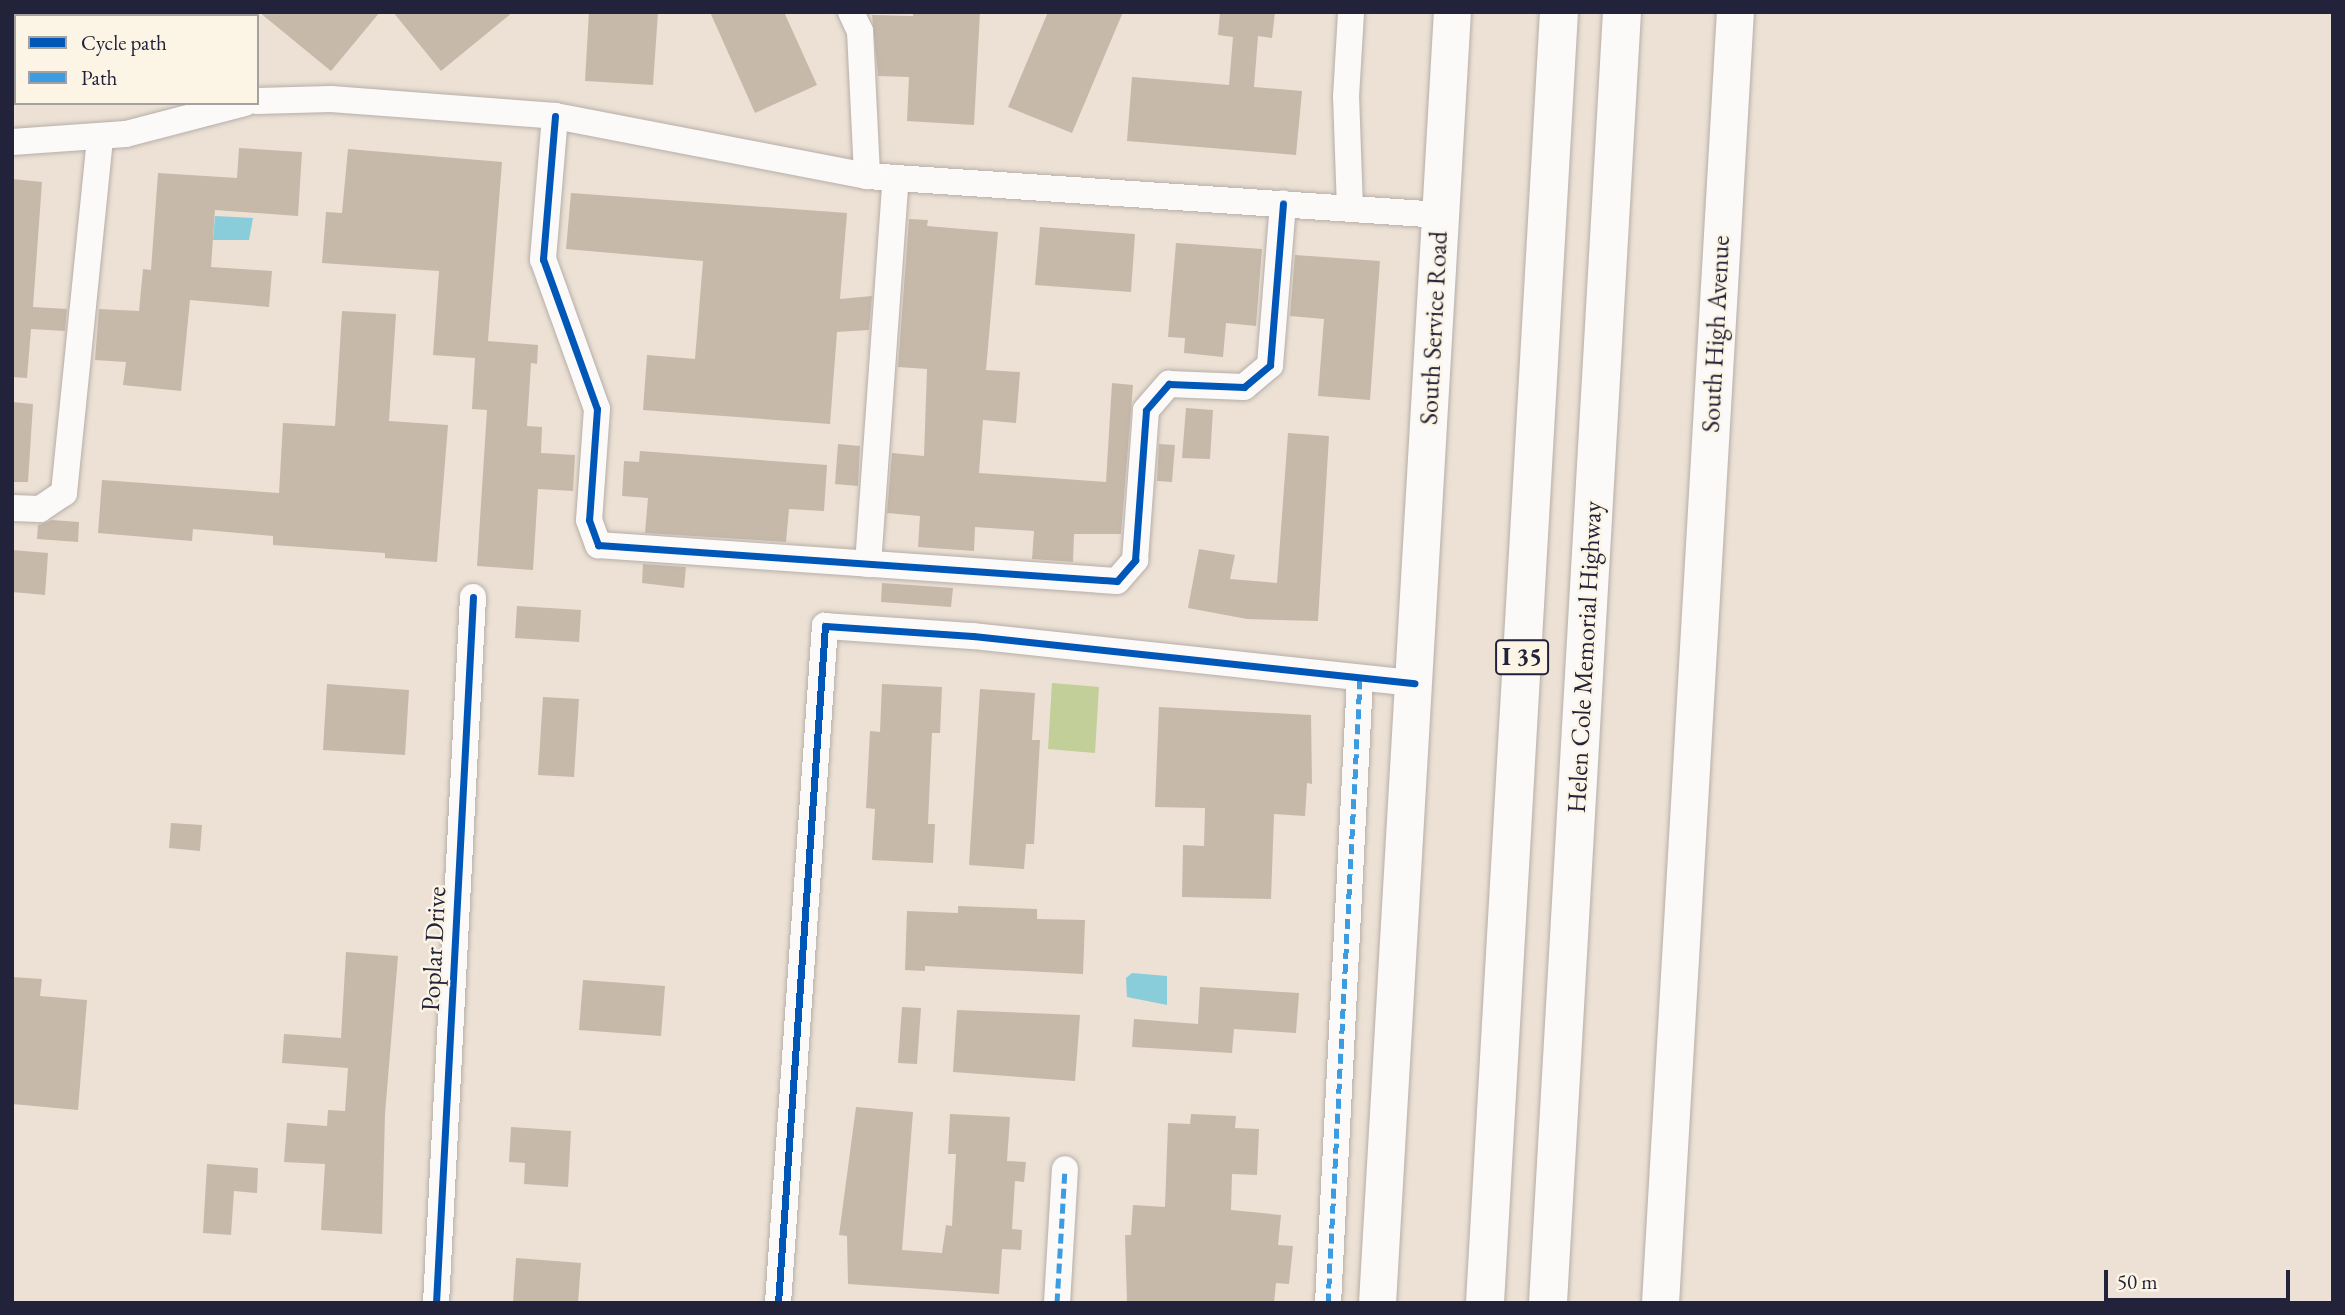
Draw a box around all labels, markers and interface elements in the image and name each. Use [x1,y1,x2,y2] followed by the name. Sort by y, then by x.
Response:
[14,14,259,105] legend
[81,29,167,56] text: Cycle path
[81,64,117,91] text: Path
[1413,230,1455,426] street label: South Service Road
[1695,235,1737,433] street label: South High Avenue
[1561,500,1609,814] street label: Helen Cole Memorial Highway
[1494,636,1550,678] road number: I 35
[415,886,453,1012] street label: Poplar Drive
[2107,1256,2292,1300] scale bar
[2117,1268,2158,1295] text: 50 m

